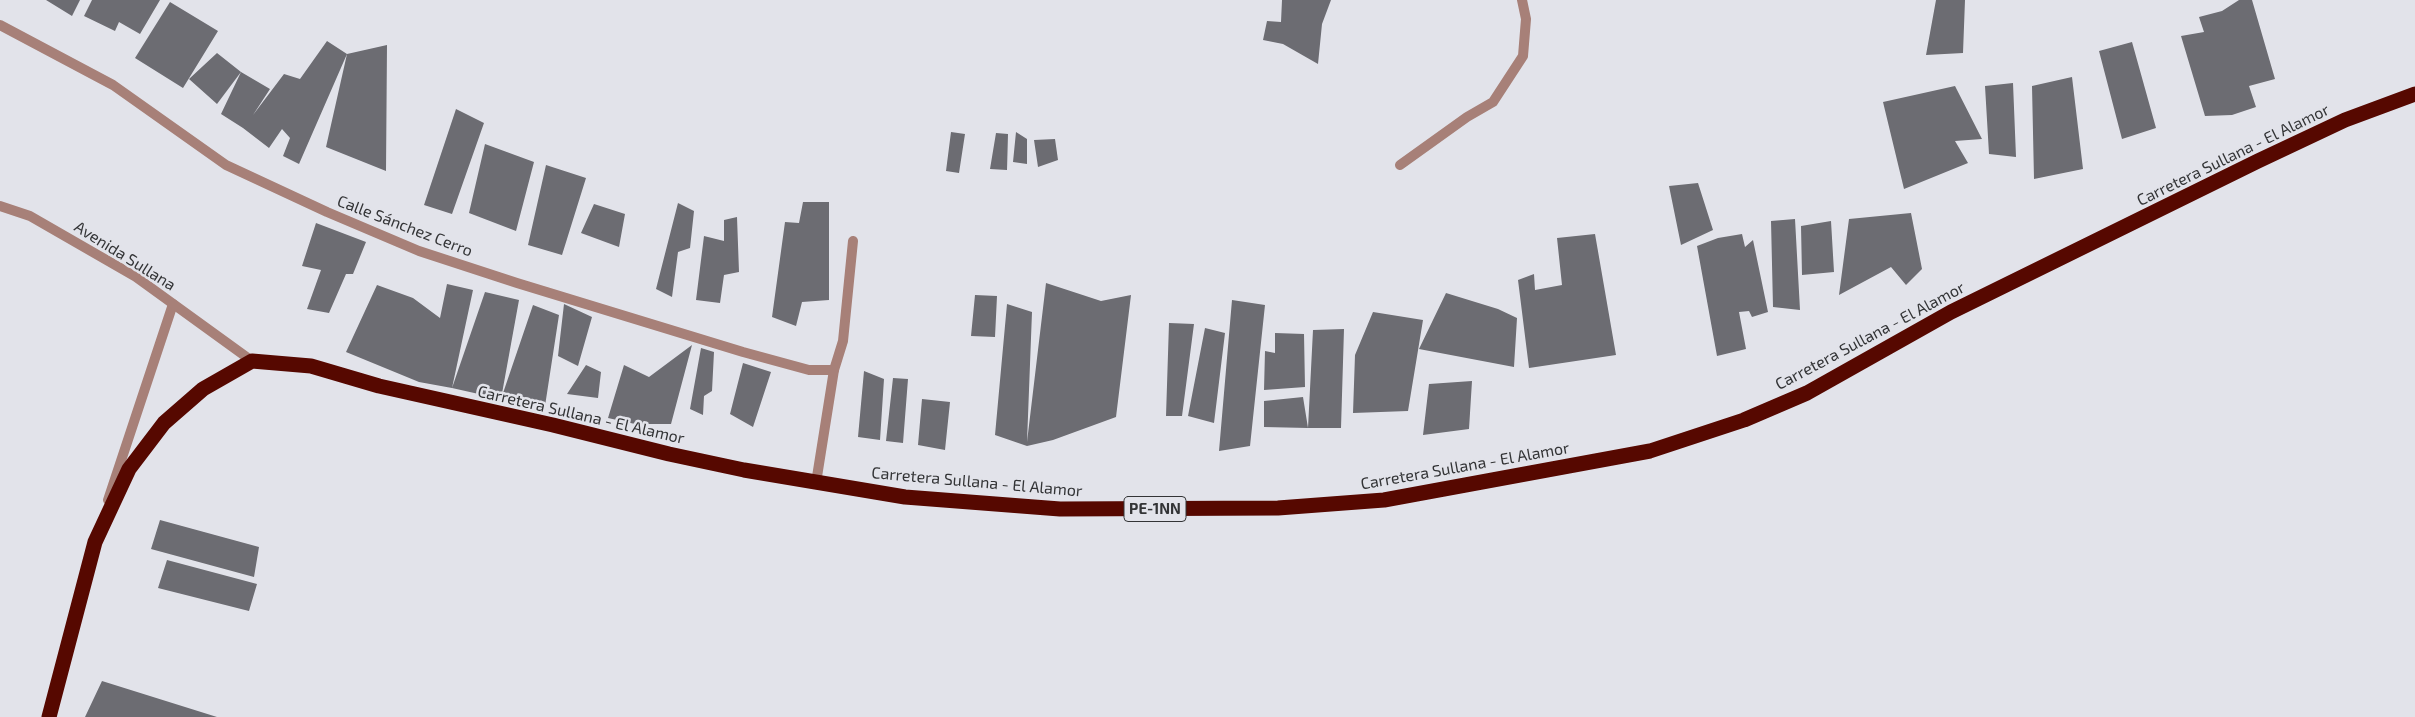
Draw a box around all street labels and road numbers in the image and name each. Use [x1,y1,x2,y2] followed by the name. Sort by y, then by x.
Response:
[2134,100,2332,210] street label: Carretera Sullana - El Alamor
[335,191,475,261] street label: Calle Sánchez Cerro
[71,217,179,295] street label: Avenida Sullana
[1772,278,1968,394] street label: Carretera Sullana - El Alamor
[476,382,686,448] street label: Carretera Sullana - El Alamor
[1359,438,1571,494] street label: Carretera Sullana - El Alamor
[871,463,1083,501] street label: Carretera Sullana - El Alamor
[1124,496,1186,522] road number: PE-1NN

